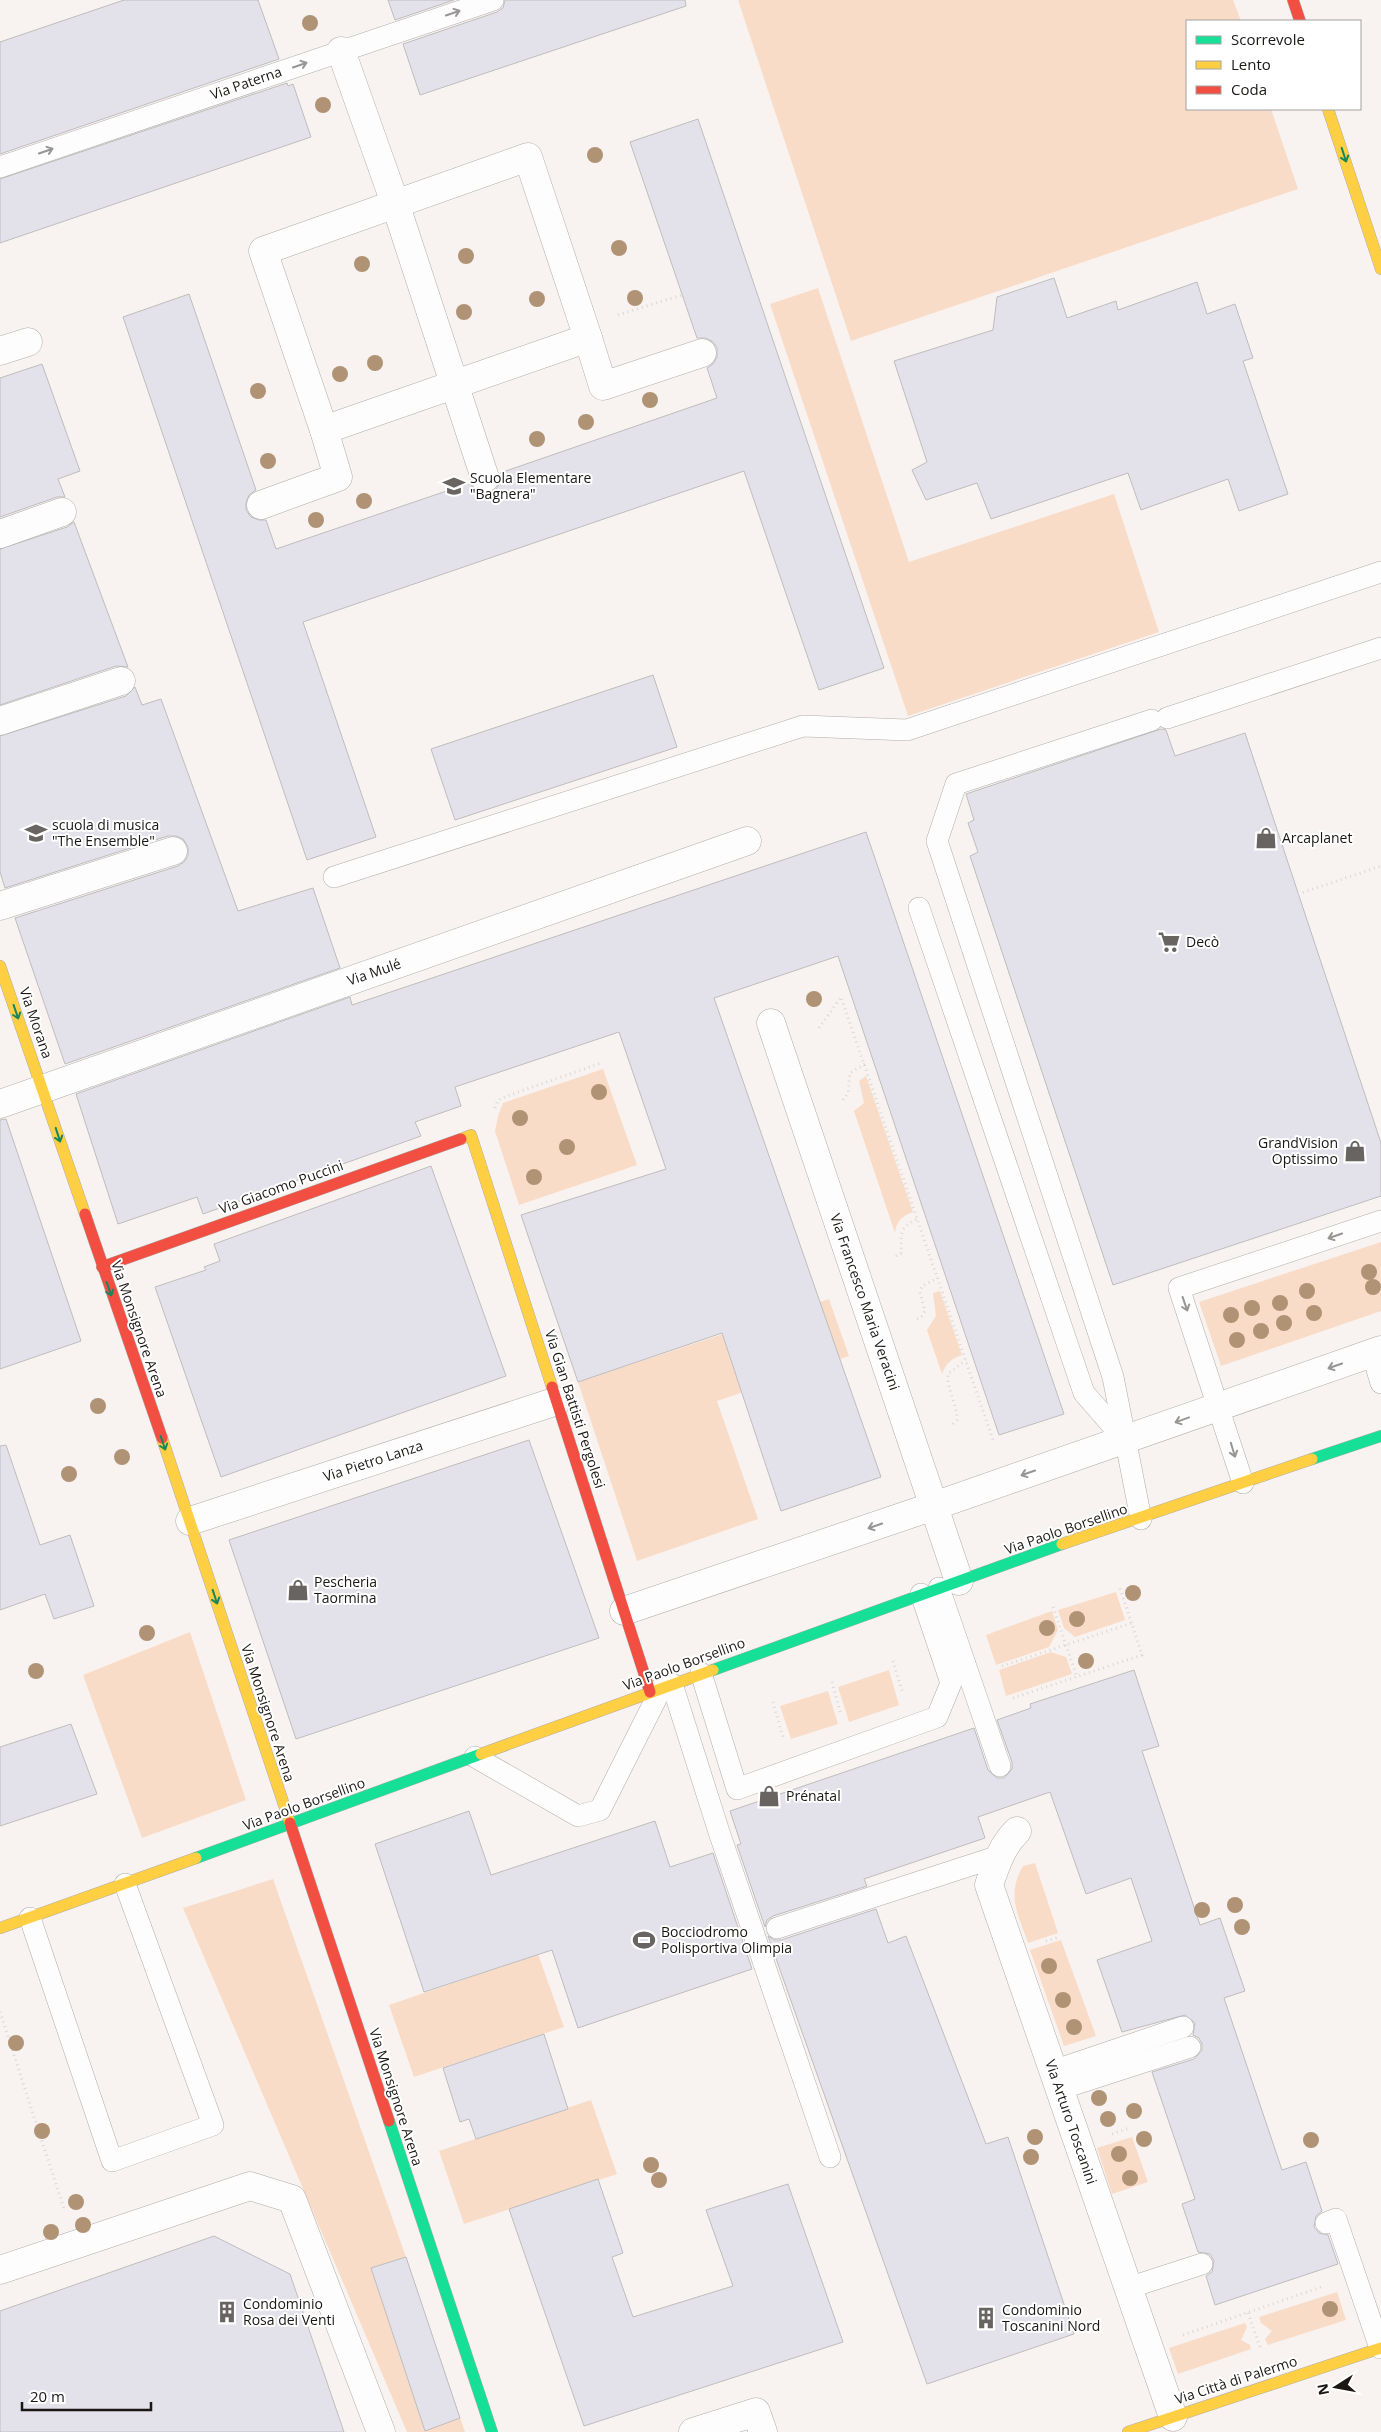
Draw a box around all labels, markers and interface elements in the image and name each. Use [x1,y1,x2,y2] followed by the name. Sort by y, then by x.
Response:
[445,8,461,17] one-way arrow
[1186,20,1361,110] legend
[1231,29,1305,49] text: Scorrevole
[1231,54,1271,74] text: Lento
[291,60,307,70] one-way arrow
[208,61,284,104] street label: Via Paterna
[1231,79,1267,99] text: Coda
[38,146,53,155] one-way arrow
[1339,147,1349,163] one-way arrow
[470,468,591,503] place label: Scuola Elementare "Bagnera"
[441,473,467,499] school or university icon: Scuola Elementare "Bagnera"
[52,815,159,850] place label: scuola di musica "The Ensemble"
[23,820,49,846] school or university icon: scuola di musica "The Ensemble"
[1253,825,1279,851] shop icon: Arcaplanet
[1282,828,1352,847] place label: Arcaplanet
[1156,929,1182,955] supermarket icon: Decò
[1186,932,1219,951] place label: Decò
[344,953,403,990] street label: Via Mulé
[15,985,58,1061] street label: Via Morana
[12,1004,21,1020] one-way arrow
[54,1127,63,1142] one-way arrow
[1258,1133,1338,1168] place label: GrandVision Optissimo
[1342,1138,1368,1164] shop icon: GrandVision Optissimo
[216,1155,346,1218] street label: Via Giacomo Puccini
[826,1211,905,1393] street label: Via Francesco Maria Veracini
[1328,1232,1343,1241] one-way arrow
[107,1258,172,1400] street label: Via Monsignore Arena
[105,1281,115,1297] one-way arrow
[1180,1295,1190,1311] one-way arrow
[541,1327,610,1491] street label: Via Gian Battisti Pergolesi
[1327,1361,1343,1371] one-way arrow
[1174,1415,1190,1425] one-way arrow
[159,1434,168,1450] one-way arrow
[320,1435,425,1486] street label: Via Pietro Lanza
[1229,1442,1239,1458] one-way arrow
[1021,1469,1037,1479] one-way arrow
[1002,1499,1130,1558] street label: Via Paolo Borsellino
[867,1522,883,1531] one-way arrow
[314,1572,377,1607] place label: Pescheria Taormina
[285,1577,311,1603] shop icon: Pescheria Taormina
[211,1588,220,1604] one-way arrow
[620,1633,748,1694] street label: Via Paolo Borsellino
[237,1642,300,1784] street label: Via Monsignore Arena
[240,1773,368,1834] street label: Via Paolo Borsellino
[756,1783,782,1809] shop icon: Prénatal
[786,1786,841,1805] place label: Prénatal
[661,1922,792,1957] place label: Bocciodromo Polisportiva Olimpia
[631,1927,657,1953] sports icon: Bocciodromo Polisportiva Olimpia
[365,2026,428,2168] street label: Via Monsignore Arena
[1041,2057,1102,2187] street label: Via Arturo Toscanini
[243,2294,335,2329] place label: Condominio Rosa dei Venti
[214,2299,240,2325] building icon: Condominio Rosa dei Venti
[1002,2300,1100,2335] place label: Condominio Toscanini Nord
[973,2305,999,2331] building icon: Condominio Toscanini Nord
[1172,2351,1299,2408] street label: Via Città di Palermo
[1311,2362,1361,2412] north arrow
[22,2380,151,2412] scale bar
[1312,2382,1333,2397] text: N
[30,2386,65,2406] text: 20 m

